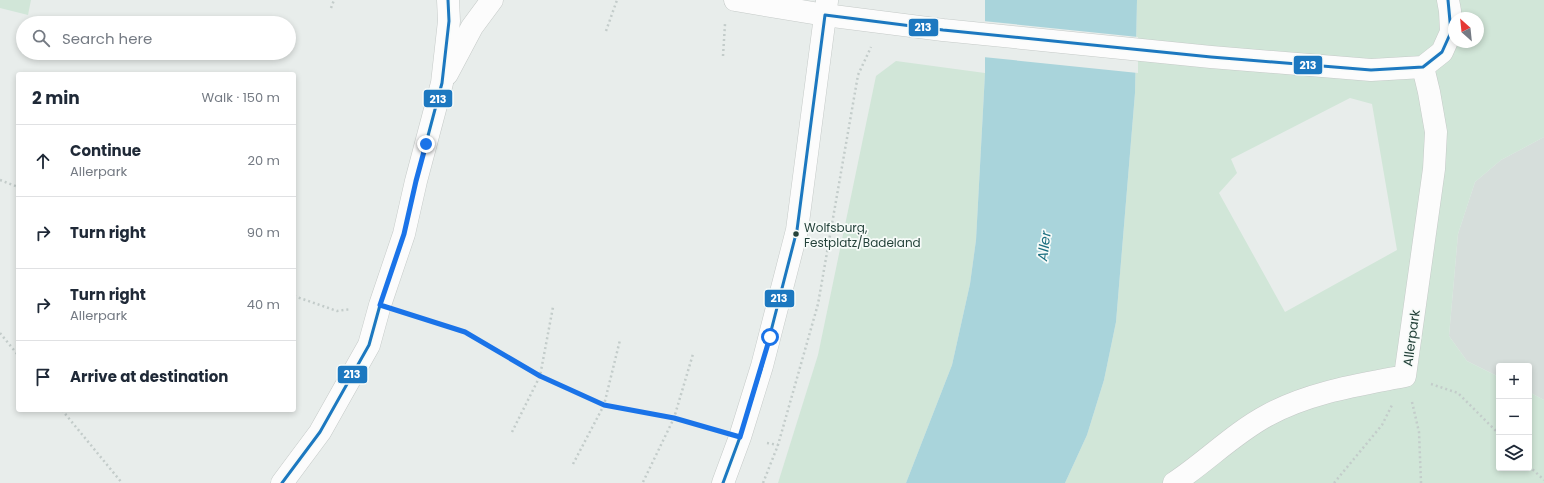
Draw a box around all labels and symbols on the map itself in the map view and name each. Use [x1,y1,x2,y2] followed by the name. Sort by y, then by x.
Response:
[1448,12,1484,48] north arrow
[908,18,939,37] line badge: 213
[914,19,932,35] text: 213
[1293,55,1323,75] line badge: 213
[1299,57,1317,73] text: 213
[423,89,453,108] line badge: 213
[429,91,447,107] text: 213
[417,135,435,153] route end
[804,219,921,251] place label: Wolfsburg, Festplatz/Badeland
[791,229,801,239] marker: Wolfsburg, Festplatz/Badeland
[1032,229,1056,263] water label: Aller
[764,289,795,308] line badge: 213
[770,290,788,306] text: 213
[1398,308,1425,368] street label: Allerpark
[761,328,779,346] route start
[337,365,368,384] line badge: 213
[343,366,361,382] text: 213

